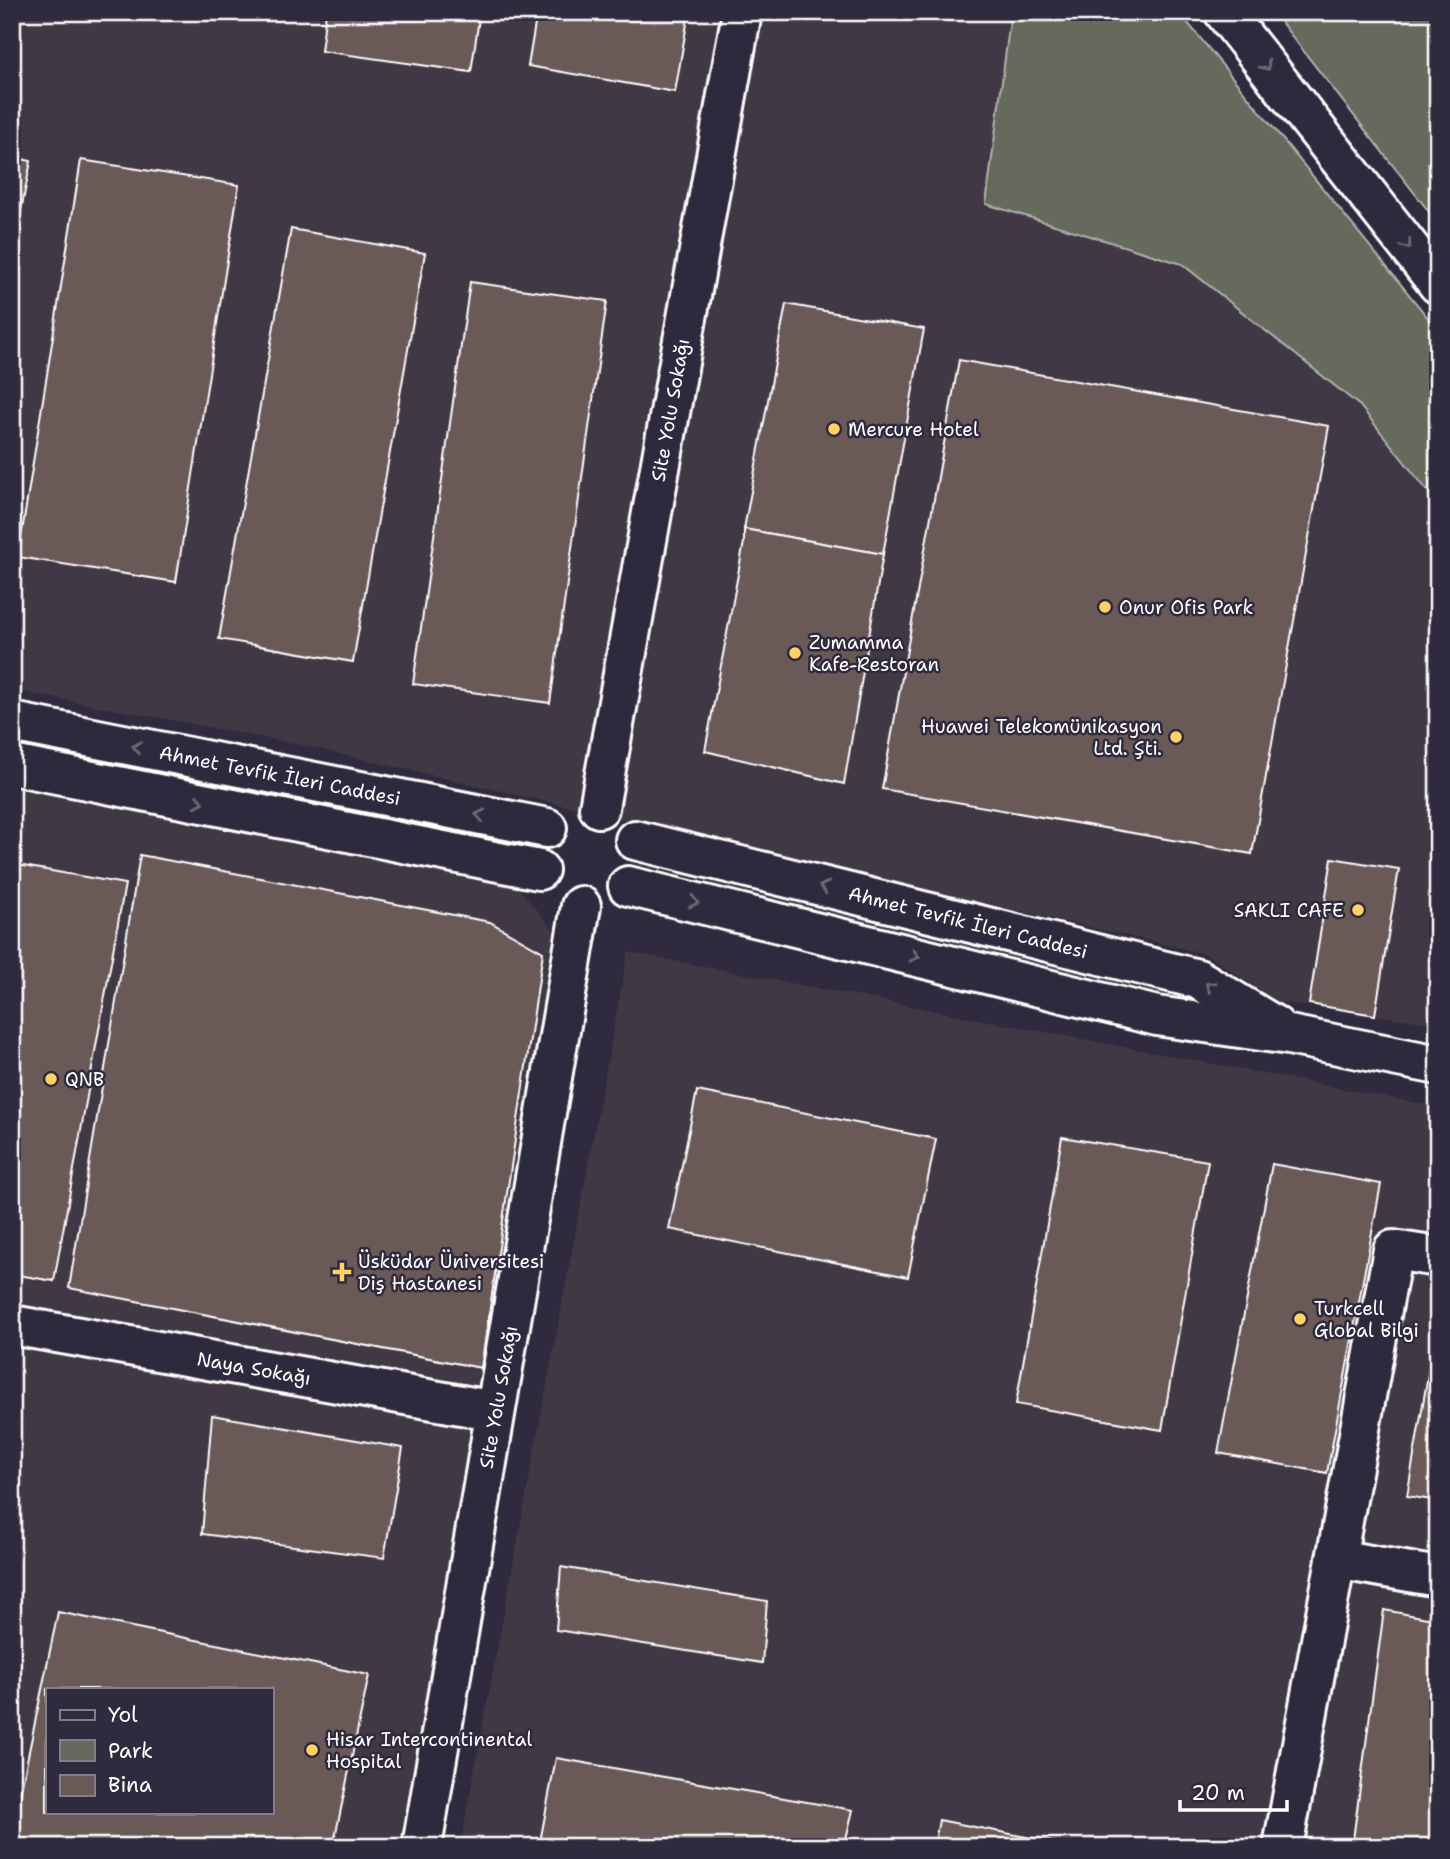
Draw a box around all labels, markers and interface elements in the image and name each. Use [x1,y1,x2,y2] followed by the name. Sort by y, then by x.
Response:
[1258,58,1271,70] one-way arrow
[1398,237,1411,249] one-way arrow
[646,337,695,484] street label: Site Yolu Sokağı
[848,417,979,442] place label: Mercure Hotel
[826,421,842,437] marker: Mercure Hotel
[1119,595,1253,620] place label: Onur Ofis Park
[1097,599,1113,615] marker: Onur Ofis Park
[809,630,939,677] place label: Zumamma Kafe-Restoran
[787,645,803,661] marker: Zumamma Kafe-Restoran
[921,714,1162,761] place label: Huawei Telekomünikasyon Ltd. Şti.
[1168,729,1184,745] marker: Huawei Telekomünikasyon Ltd. Şti.
[131,740,142,755] one-way arrow
[157,740,403,811] street label: Ahmet Tevfik İleri Caddesi
[193,794,205,809] one-way arrow
[474,808,486,823] one-way arrow
[818,881,830,895] one-way arrow
[846,881,1090,964] street label: Ahmet Tevfik İleri Caddesi
[688,894,700,908] one-way arrow
[1234,898,1344,923] place label: SAKLI CAFE
[1350,902,1366,918] marker: SAKLI CAFE
[909,948,921,963] one-way arrow
[1204,982,1217,995] one-way arrow
[65,1067,104,1092] place label: QNB
[43,1071,59,1087] marker: QNB
[358,1249,544,1296] place label: Üsküdar Üniversitesi Diş Hastanesi
[332,1262,352,1282] marker: Üsküdar Üniversitesi Diş Hastanesi
[1314,1296,1419,1343] place label: Turkcell Global Bilgi
[1292,1311,1308,1327] marker: Turkcell Global Bilgi
[474,1324,523,1471] street label: Site Yolu Sokağı
[195,1346,313,1391] street label: Naya Sokağı
[46,1688,273,1814] legend
[108,1701,138,1729] text: Yol
[326,1727,533,1774] place label: Hisar Intercontinental Hospital
[108,1737,153,1765] text: Park
[304,1742,320,1758] marker: Hisar Intercontinental Hospital
[1180,1768,1287,1812] scale bar
[108,1771,152,1799] text: Bina
[1191,1779,1245,1807] text: 20 m

